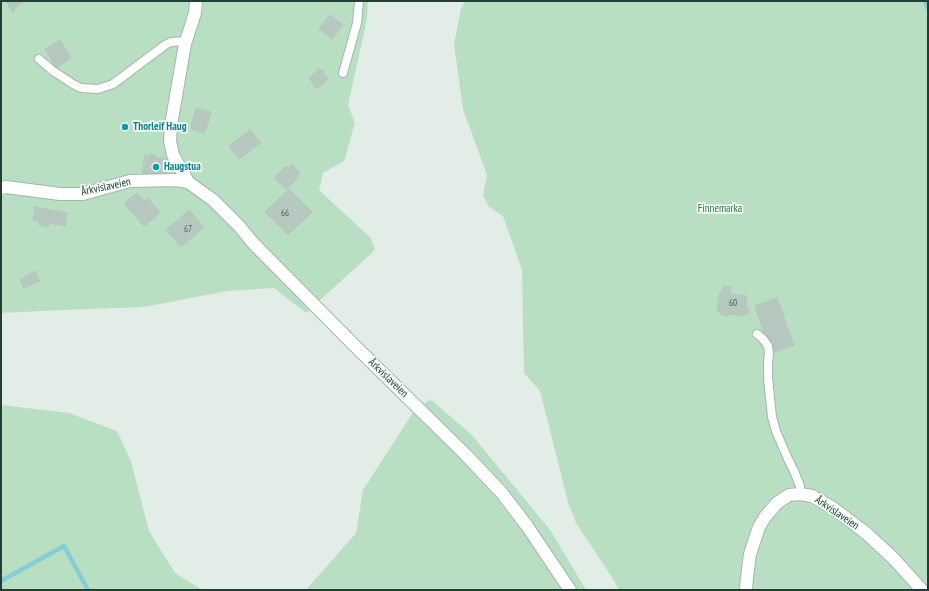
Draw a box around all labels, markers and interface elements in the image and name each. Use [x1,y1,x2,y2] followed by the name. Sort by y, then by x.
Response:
[133,120,187,134] place label: Thorleif Haug
[120,122,130,132] marker: Thorleif Haug
[164,160,201,174] place label: Haugstua
[151,162,161,172] marker: Haugstua
[80,175,132,199] street label: Årkvislaveien
[698,202,742,216] park label: Finnemarka
[281,208,289,218] house number: 66
[184,224,192,234] house number: 67
[729,298,737,308] house number: 60
[365,356,411,400] street label: Årkvislaveien
[812,493,862,533] street label: Årkvislaveien

